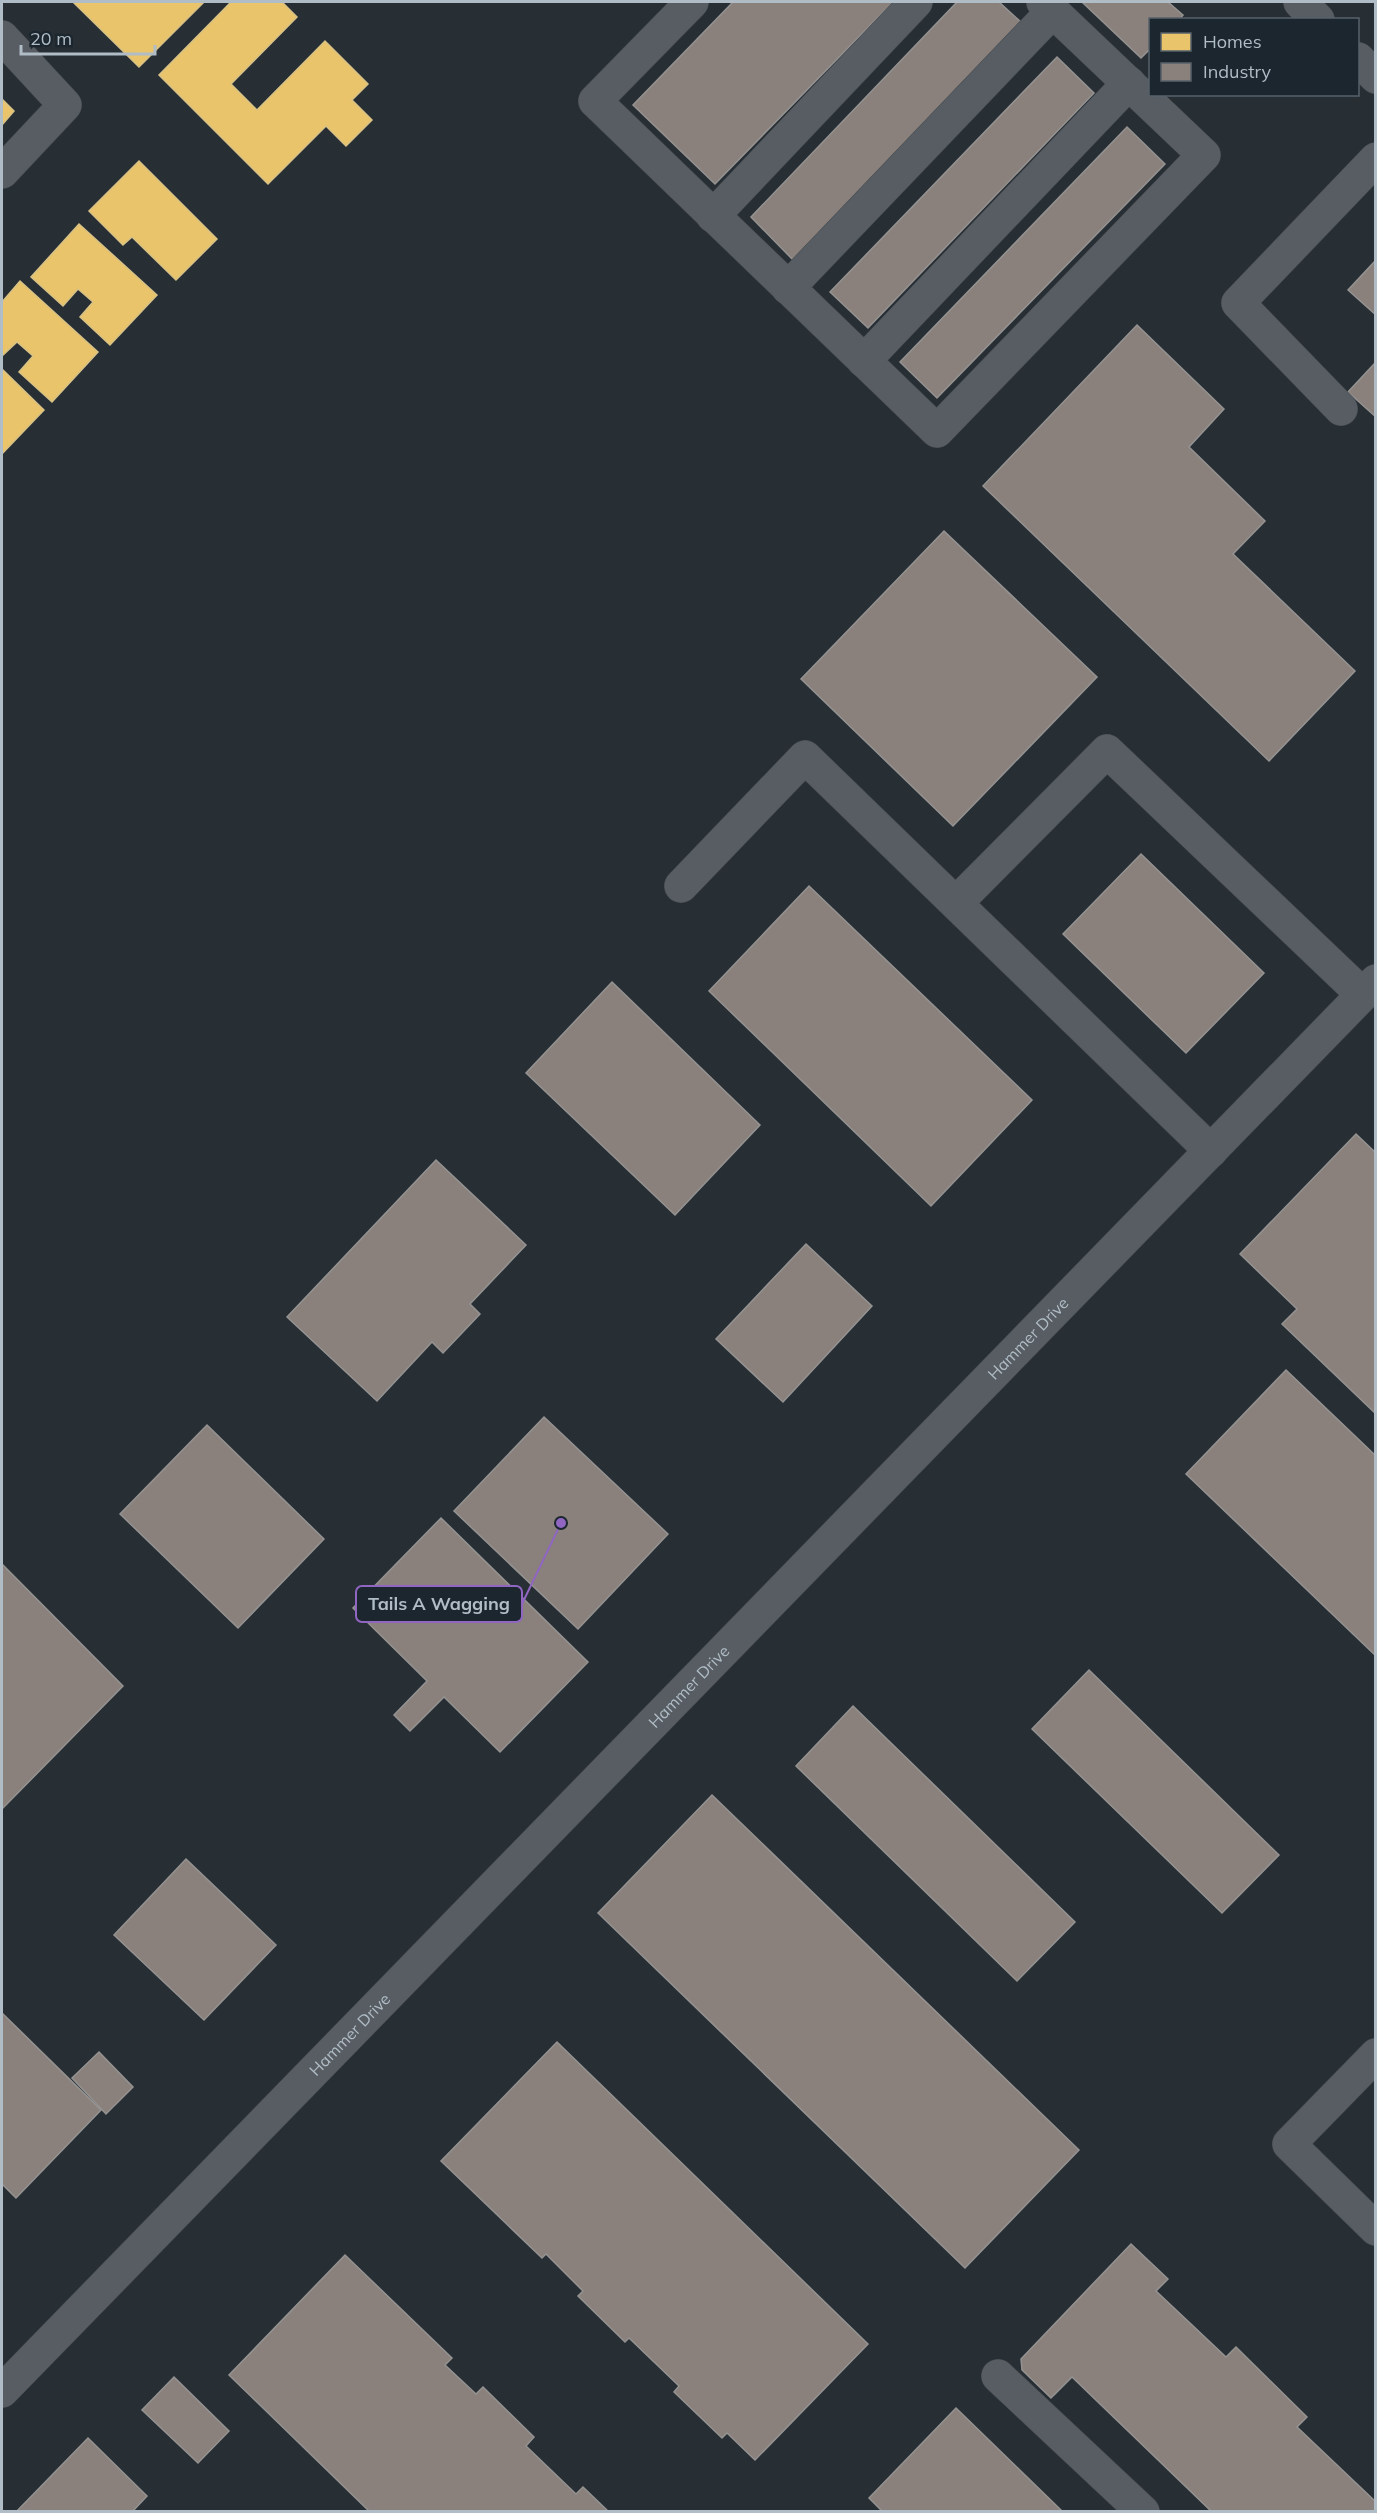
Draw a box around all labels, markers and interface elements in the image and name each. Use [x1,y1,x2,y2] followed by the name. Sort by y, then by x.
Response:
[21,18,154,56] scale bar
[1149,18,1359,96] legend
[30,27,72,50] text: 20 m
[1203,30,1262,53] text: Homes
[1203,60,1272,83] text: Industry
[983,1293,1073,1384] street label: Hammer Drive
[356,1586,522,1622] callout: Tails A Wagging
[368,1592,510,1615] text: Tails A Wagging
[644,1641,733,1732] street label: Hammer Drive
[305,1989,394,2080] street label: Hammer Drive

